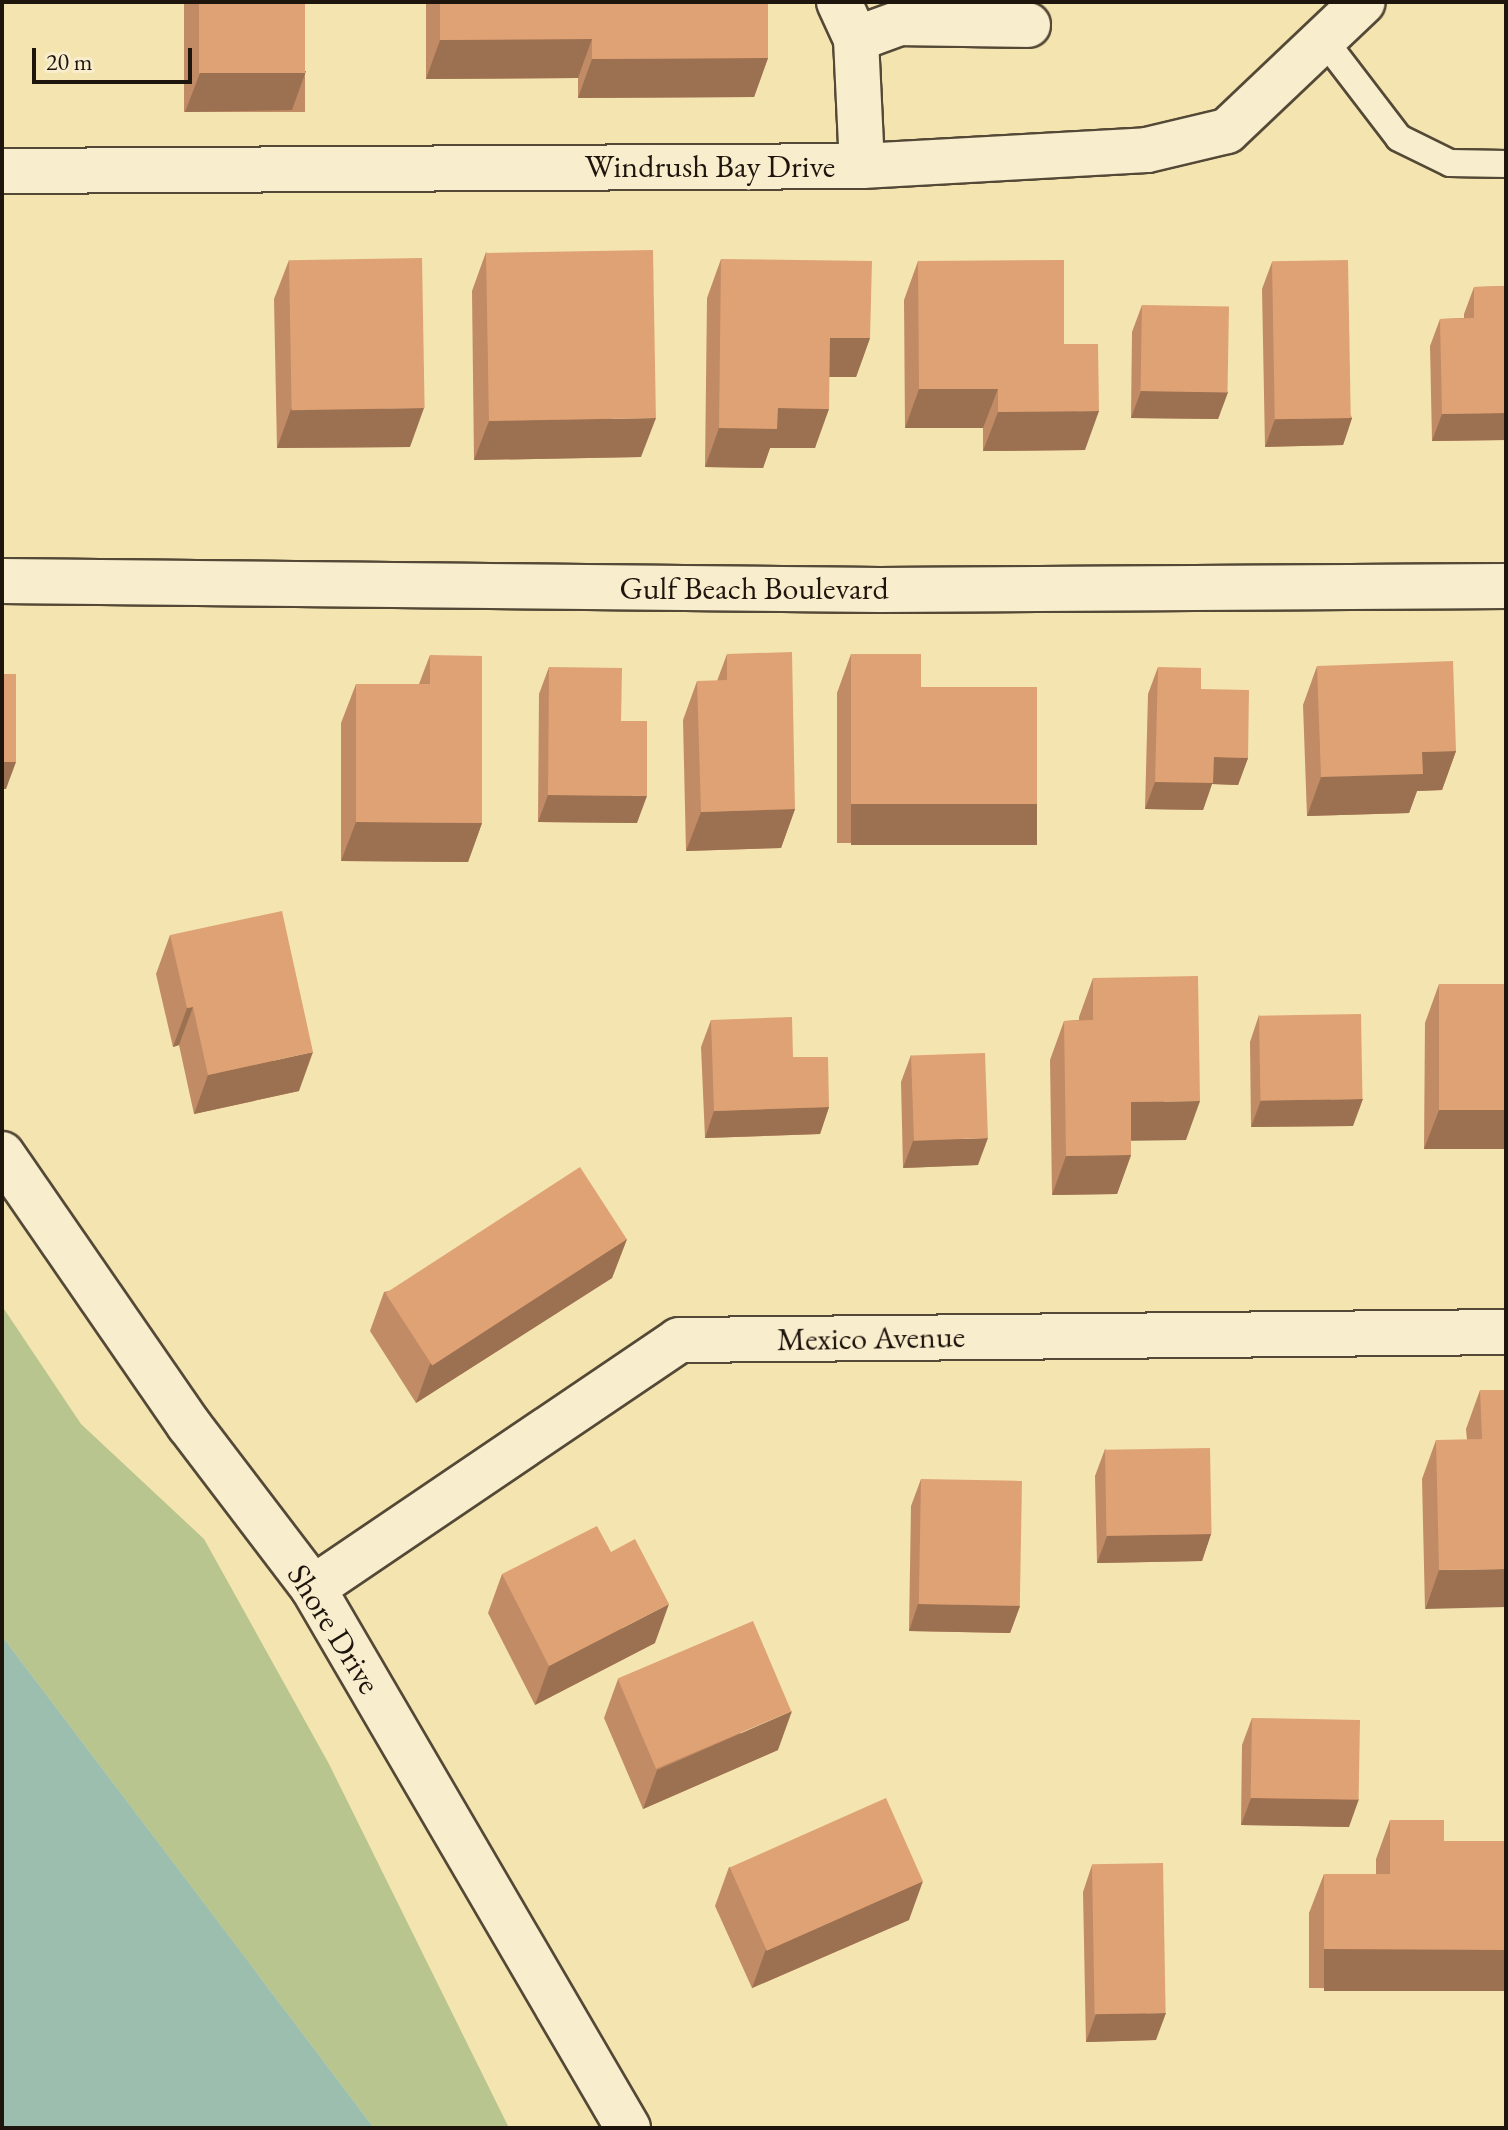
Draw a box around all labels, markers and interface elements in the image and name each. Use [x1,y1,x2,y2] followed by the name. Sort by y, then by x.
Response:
[36,32,196,82] scale bar
[46,46,93,77] text: 20 m
[585,147,835,185] street label: Windrush Bay Drive
[619,569,889,607] street label: Gulf Beach Boulevard
[777,1317,965,1359] street label: Mexico Avenue
[279,1557,389,1701] street label: Shore Drive

